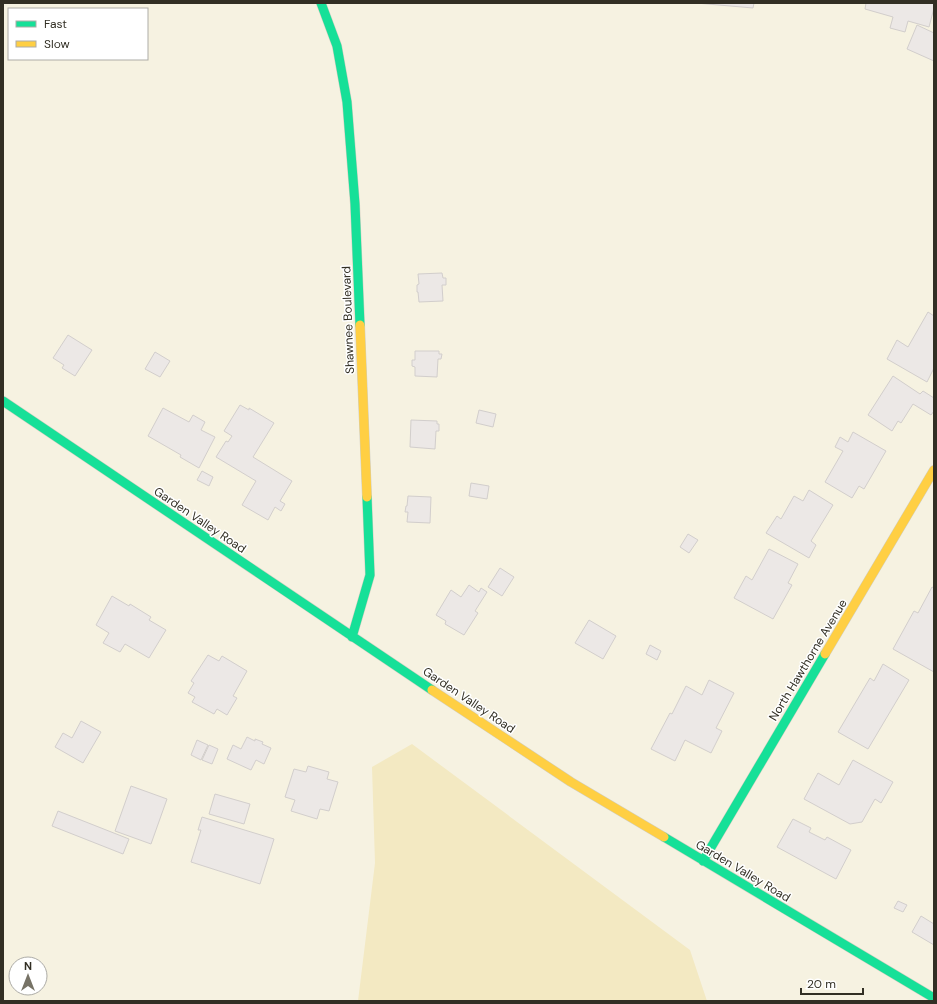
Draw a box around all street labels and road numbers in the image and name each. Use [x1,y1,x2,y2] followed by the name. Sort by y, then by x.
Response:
[338,266,358,374] street label: Shawnee Boulevard
[151,483,249,557] street label: Garden Valley Road
[765,596,851,724] street label: North Hawthorne Avenue
[420,663,518,737] street label: Garden Valley Road
[693,836,793,906] street label: Garden Valley Road

